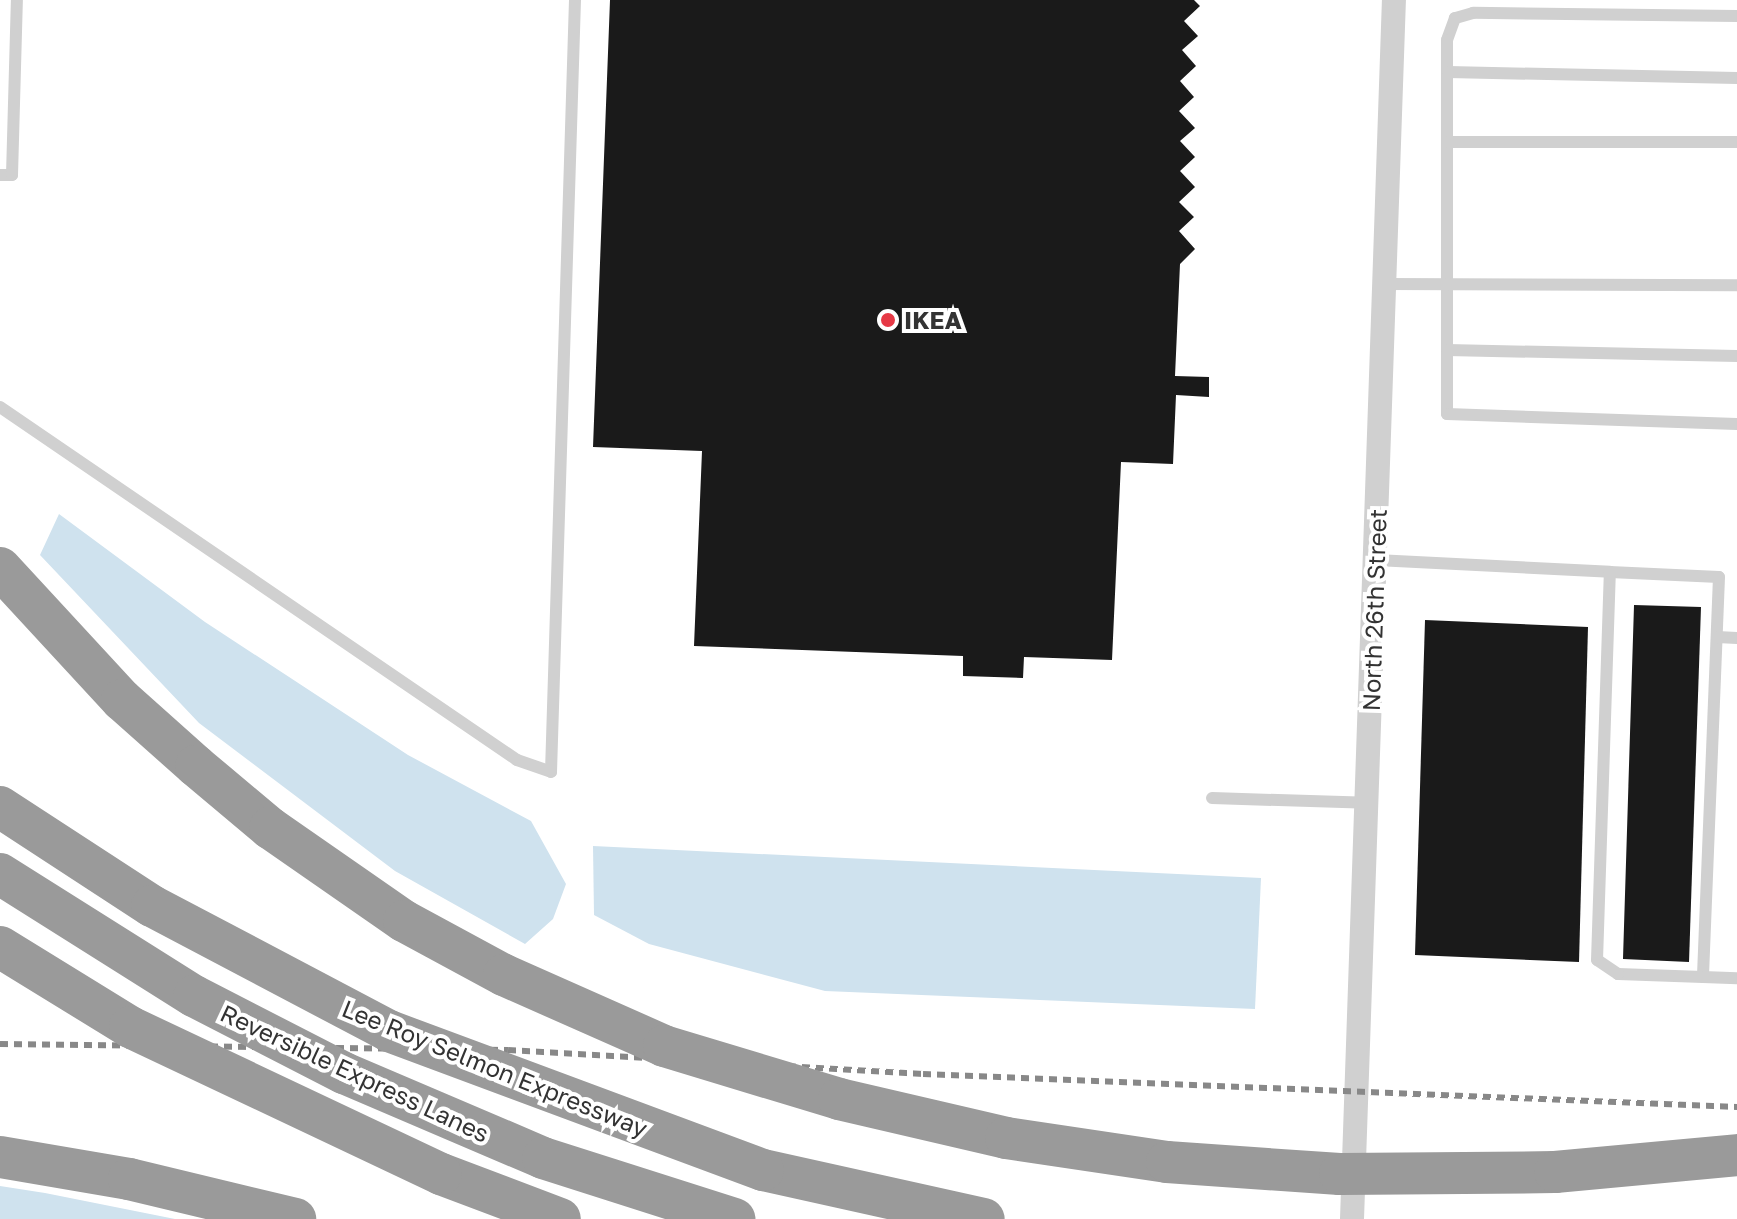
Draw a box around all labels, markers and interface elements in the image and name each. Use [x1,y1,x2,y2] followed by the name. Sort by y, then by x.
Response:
[904,306,962,334] place label: IKEA
[879,311,897,329] marker: IKEA
[1356,508,1392,712] street label: North 26th Street
[338,993,652,1143] street label: Lee Roy Selmon Expressway
[216,998,494,1148] street label: Reversible Express Lanes

